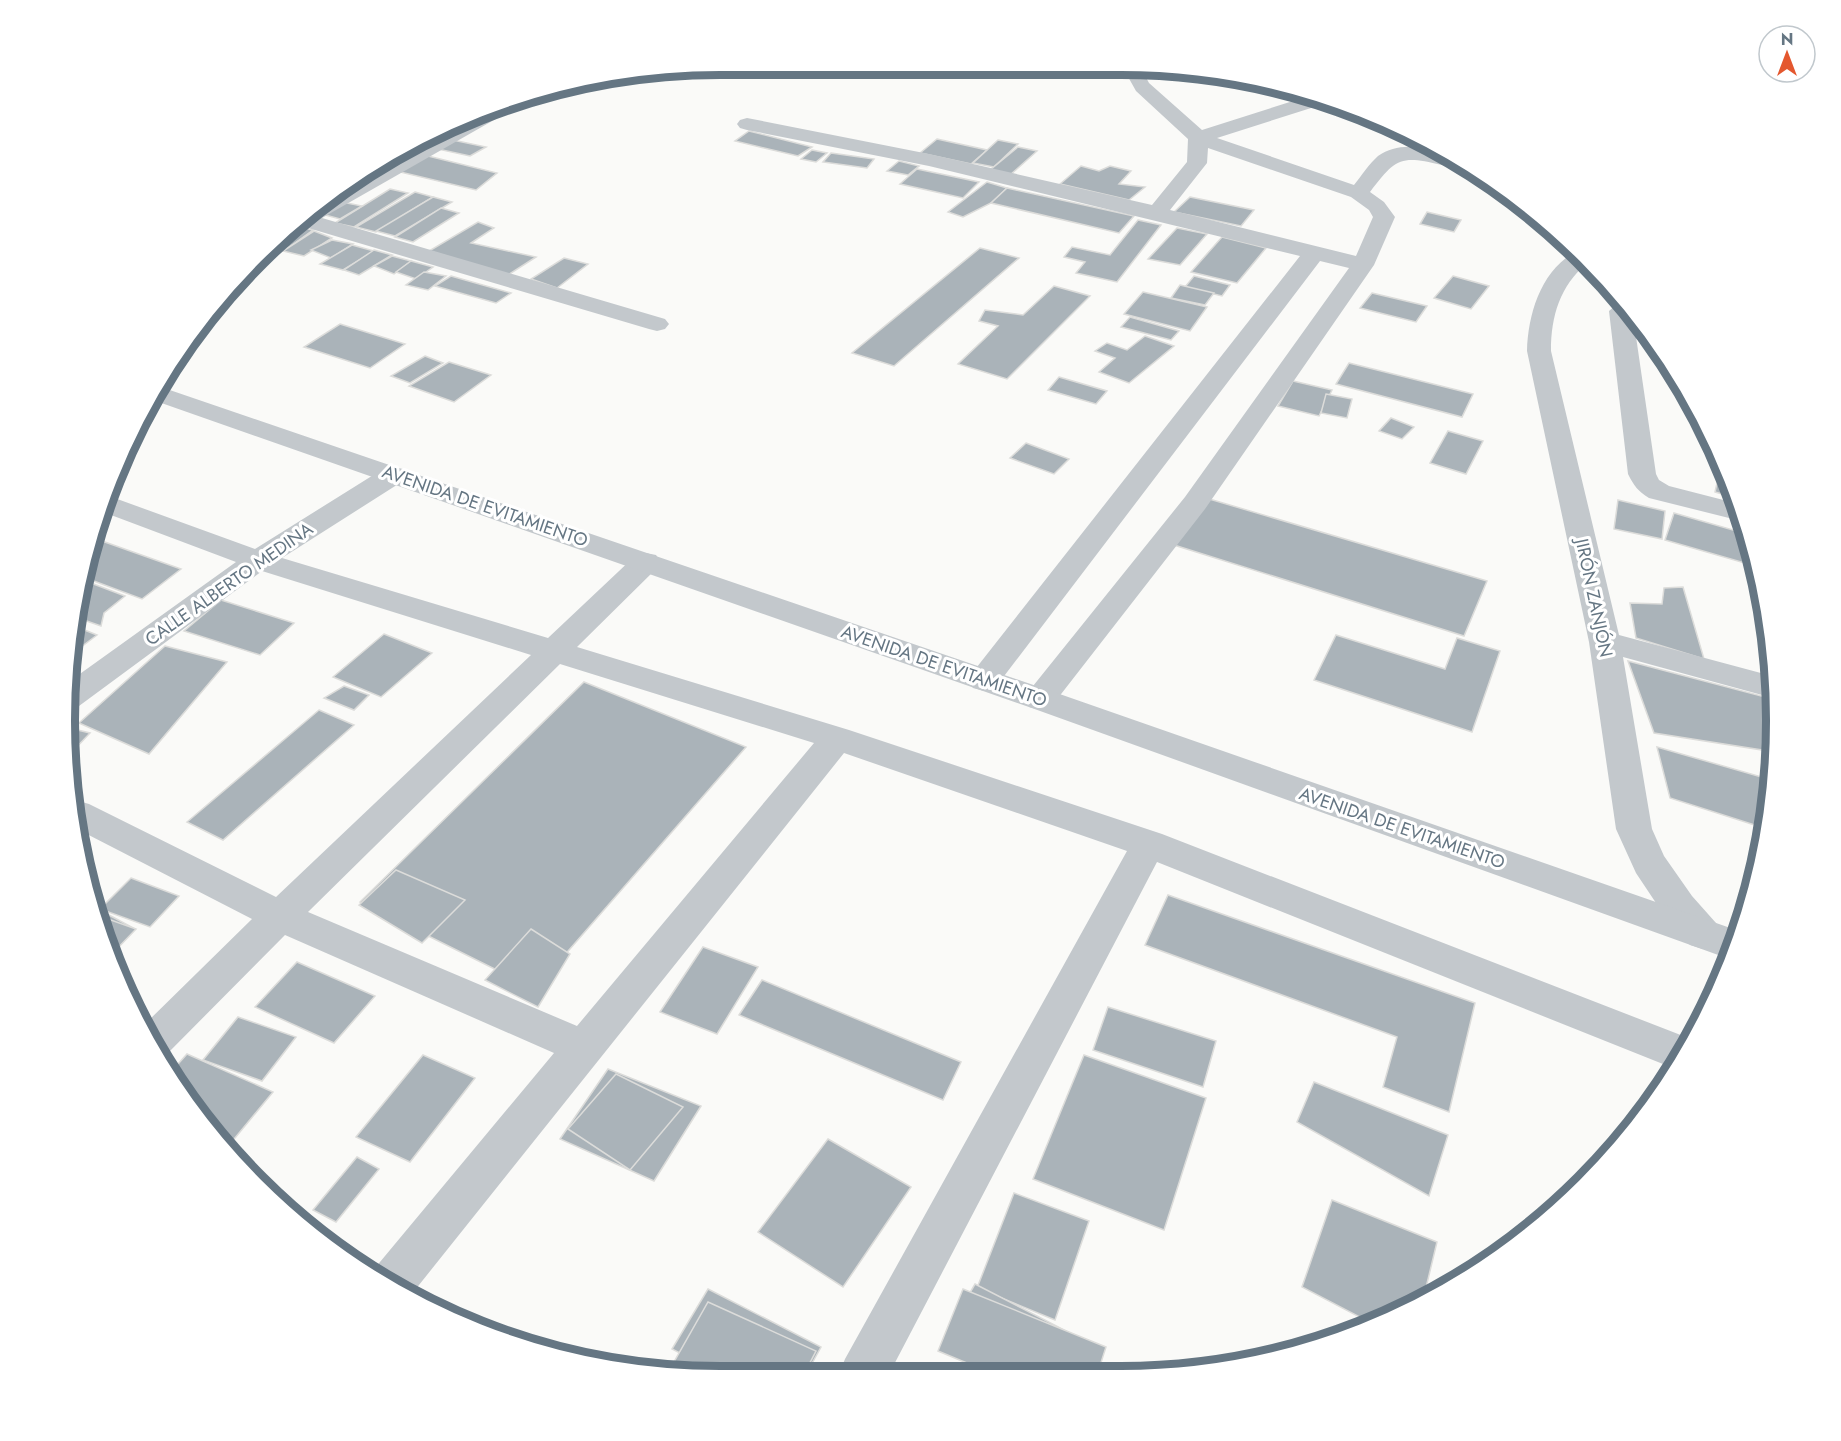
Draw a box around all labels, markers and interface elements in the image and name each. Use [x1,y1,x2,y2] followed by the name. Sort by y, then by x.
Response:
[1757,24,1817,84] north arrow
[1781,28,1793,51] text: N
[379,459,591,553] street label: AVENIDA DE EVITAMIENTO
[140,516,318,652] street label: CALLE ALBERTO MEDINA
[1568,534,1619,660] street label: JIRÓN ZANJÓN
[838,619,1050,713] street label: AVENIDA DE EVITAMIENTO
[1296,781,1508,875] street label: AVENIDA DE EVITAMIENTO

